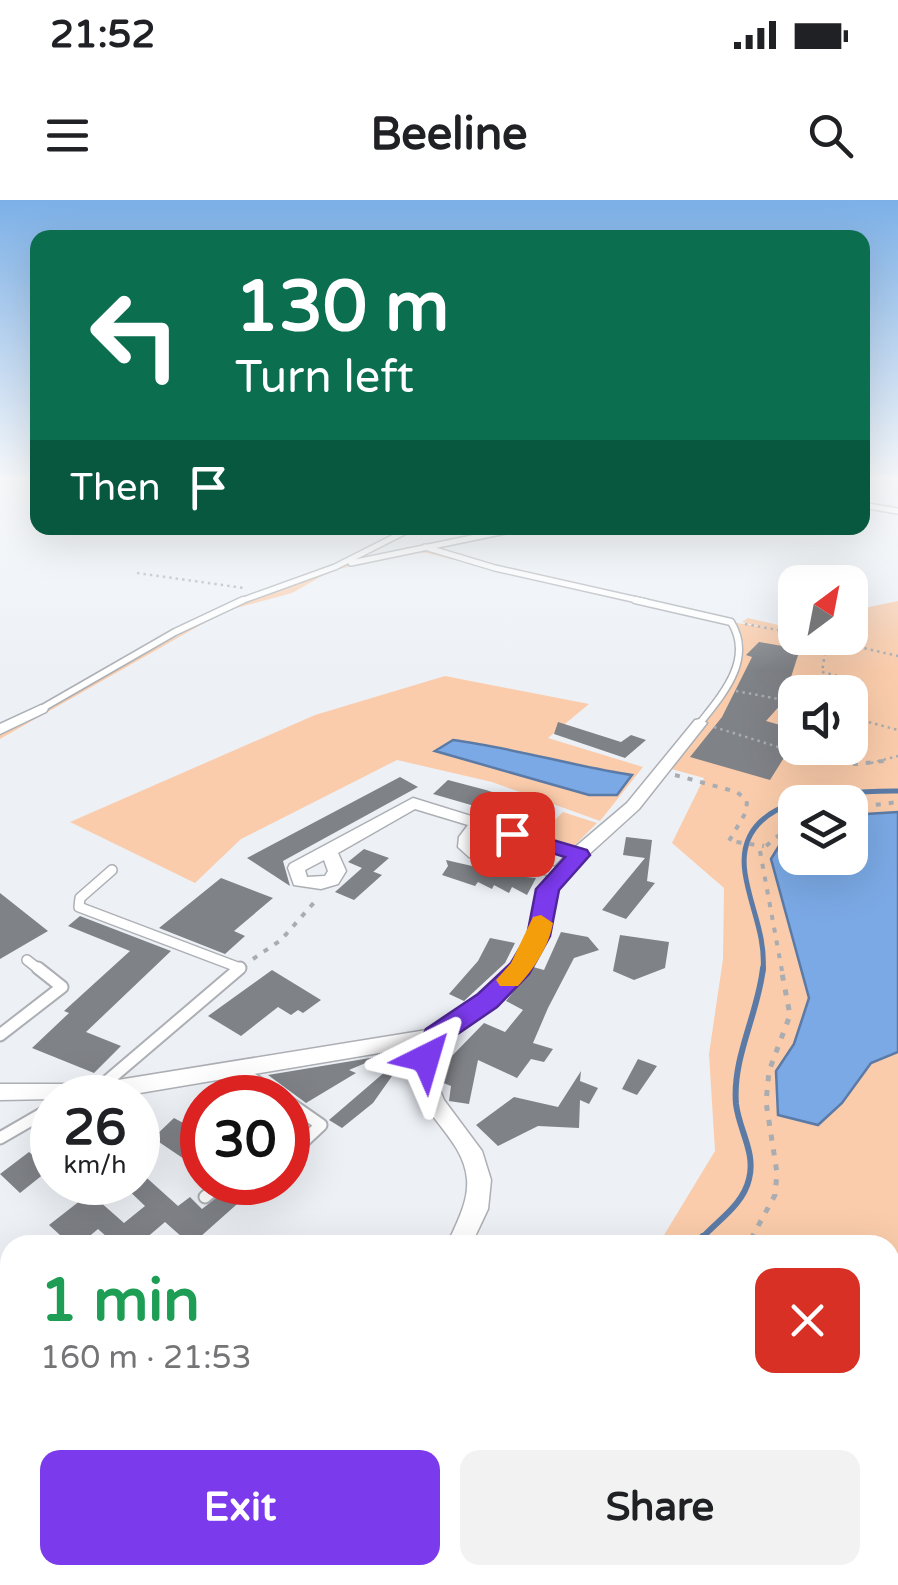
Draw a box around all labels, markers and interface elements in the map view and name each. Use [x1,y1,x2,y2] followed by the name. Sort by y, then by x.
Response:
[50,12,155,58] text: 21:52
[40,108,95,163] icon: menu
[370,108,528,162] text: Beeline
[803,108,858,163] icon: search
[235,266,449,350] text: 130 m
[70,270,200,400] icon: left
[235,351,414,405] text: Turn left
[181,460,236,515] icon: arrive
[70,465,161,511] text: Then
[778,565,868,655] north arrow
[778,565,868,875] map controls
[778,675,868,765] button: sound
[778,785,868,875] button: layers
[470,792,555,877] pin
[485,807,540,862] icon: arrive
[374,1006,478,1110] position arrow
[180,1075,310,1205] speed limit sign: 30
[64,1098,126,1158] text: 26
[64,1150,126,1180] text: km/h
[40,1265,200,1337] text: 1 min
[755,1268,860,1373] button: close
[40,1339,252,1377] text: 160 m · 21:53
[40,1450,440,1565] button: Exit
[460,1450,860,1565] button: Share

